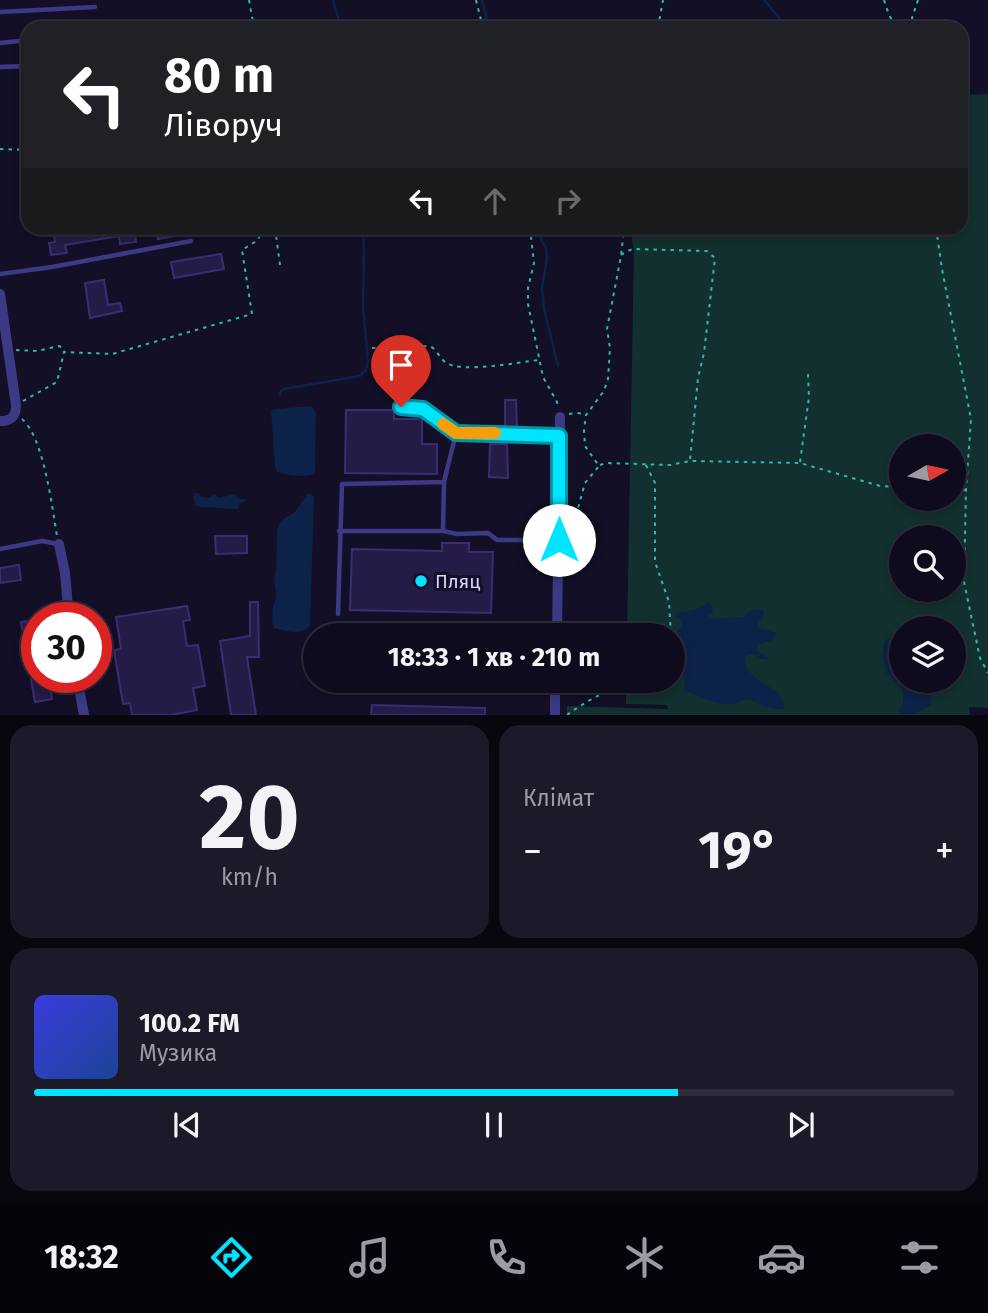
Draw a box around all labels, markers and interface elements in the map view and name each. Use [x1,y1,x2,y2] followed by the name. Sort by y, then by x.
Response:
[164,46,274,105] text: 80 m
[49,49,140,140] icon: left
[164,106,283,144] text: Ліворуч
[403,182,441,220] icon: left
[476,182,514,220] icon: ahead
[549,182,587,220] icon: right
[371,335,431,407] pin
[382,346,420,384] icon: arrive
[889,434,966,511] north arrow
[889,434,966,693] map controls
[522,503,596,577] position arrow
[889,525,966,602] button: search
[435,570,480,593] place label: Пляц
[413,573,429,589] marker: Пляц
[21,602,112,693] speed limit sign: 30
[889,616,966,693] button: layers
[388,642,600,673] text: 18:33 · 1 хв · 210 m
[199,763,300,872] text: 20
[523,784,594,812] text: Клімат
[698,819,779,882] text: 19°
[523,828,542,874] text: −
[935,828,954,874] text: +
[221,863,278,891] text: km/h
[139,1008,240,1039] text: 100.2 FM
[139,1039,217,1067] text: Музика
[168,1106,206,1144] icon: previous
[475,1106,513,1144] icon: pause
[782,1106,820,1144] icon: next
[207,1233,256,1282] icon: directions
[345,1233,394,1282] icon: music
[482,1233,531,1282] icon: phone
[620,1233,669,1282] icon: climate
[757,1233,806,1282] icon: car
[895,1233,944,1282] icon: filters
[44,1238,119,1276] text: 18:32

